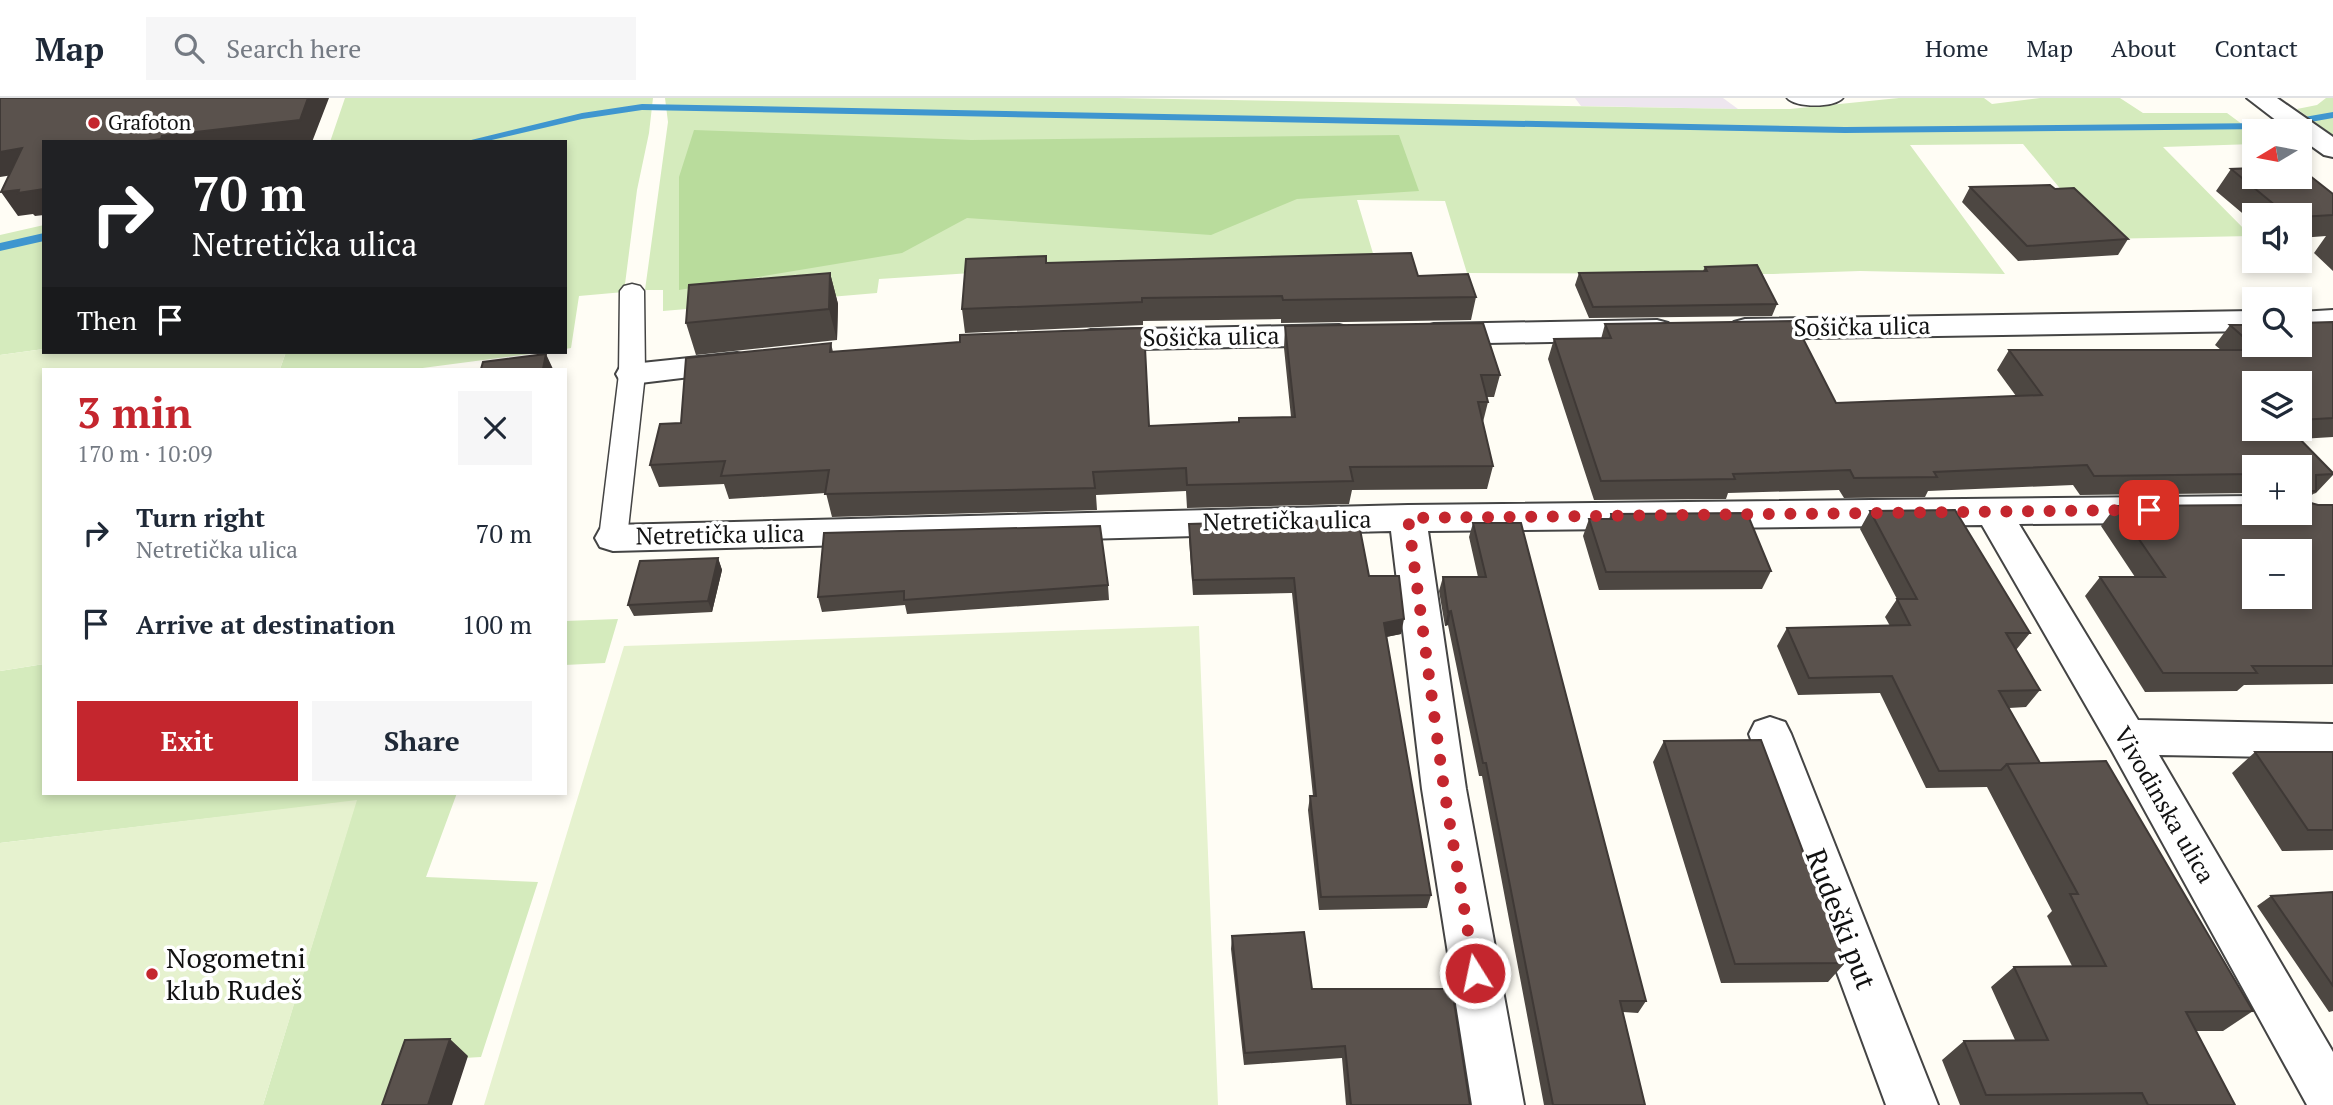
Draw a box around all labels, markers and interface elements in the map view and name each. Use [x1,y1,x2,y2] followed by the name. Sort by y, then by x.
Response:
[146,17,636,80] search box
[35,27,104,70] text: Map
[170,29,208,67] icon: search
[226,31,361,65] text: Search here
[1925,32,1989,64] text: Home
[2027,32,2073,64] text: Map
[2111,32,2177,64] text: About
[2215,32,2298,64] text: Contact
[108,108,192,136] place label: Grafoton
[86,115,102,131] marker: Grafoton
[2242,119,2312,189] north arrow
[2242,119,2312,609] map controls
[192,160,306,225] text: 70 m
[77,168,168,259] icon: right
[2242,203,2312,273] button: sound
[192,223,417,265] text: Netretička ulica
[2242,287,2312,357] button: search
[151,301,189,339] icon: arrive
[77,303,137,337] text: Then
[1793,309,1931,343] street label: Sošička ulica
[1142,319,1280,353] street label: Sošička ulica
[2242,371,2312,441] button: layers
[77,384,192,440] text: 3 min
[458,391,532,465] button: close
[77,438,212,469] text: 170 m · 10:09
[2242,455,2312,525] button: +
[2119,480,2179,540] pin
[2130,491,2168,529] icon: arrive
[136,500,265,534] text: Turn right
[1202,503,1372,537] street label: Netretička ulica
[77,514,115,552] icon: right
[476,516,532,550] text: 70 m
[635,517,805,551] street label: Netretička ulica
[136,534,298,565] text: Netretička ulica
[2242,539,2312,609] button: −
[77,605,115,643] icon: arrive
[136,607,395,641] text: Arrive at destination
[462,607,532,641] text: 100 m
[77,701,298,781] button: Exit
[312,701,532,781] button: Share
[2107,720,2223,889] street label: Vivodinska ulica
[1798,843,1885,995] street label: Rudeški put
[1438,936,1512,1010] position arrow
[166,939,306,1008] place label: Nogometni klub Rudeš
[144,966,160,982] marker: Nogometni klub Rudeš

